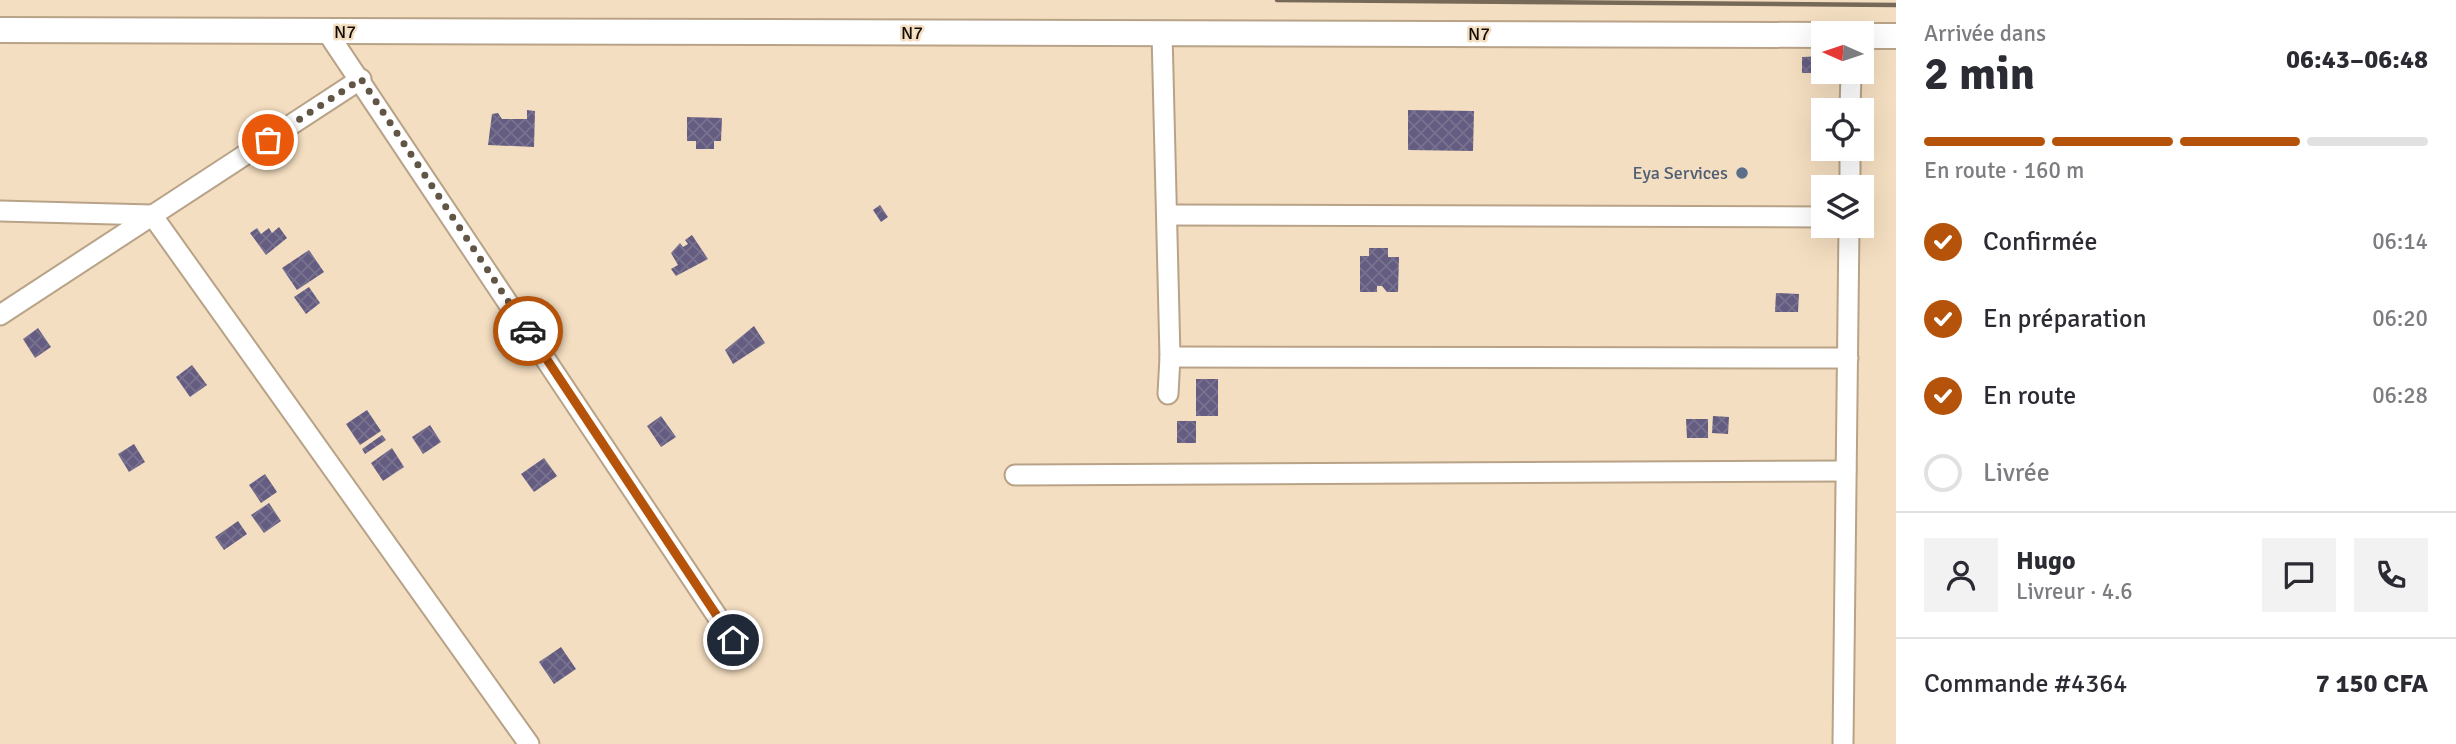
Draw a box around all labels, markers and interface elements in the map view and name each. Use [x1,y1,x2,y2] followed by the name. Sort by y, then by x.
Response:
[1924,19,2046,48] text: Arrivée dans
[334,21,356,43] street label: N7
[1811,21,1874,84] north arrow
[1811,21,1874,238] map controls
[901,22,923,44] street label: N7
[1468,23,1490,45] street label: N7
[2286,44,2428,76] text: 06:43–06:48
[1924,46,2035,102] text: 2 min
[1811,98,1874,161] button: locate
[238,110,298,170] pin
[249,121,287,159] icon: bag
[1924,156,2084,185] text: En route · 160 m
[1633,162,1728,184] place label: Eya Services
[1734,165,1750,181] marker: Eya Services
[1811,175,1874,238] button: layers
[1924,223,1962,261] icon: check
[1983,226,2098,258] text: Confirmée
[2372,227,2428,256] text: 06:14
[493,296,563,366] courier
[1924,300,1962,338] icon: check
[1983,303,2147,335] text: En préparation
[2372,304,2428,333] text: 06:20
[509,312,547,350] icon: car
[1924,377,1962,415] icon: check
[1983,380,2076,412] text: En route
[2372,381,2428,410] text: 06:28
[1983,457,2050,489] text: Livrée
[1924,538,1998,612] button: person
[2262,538,2336,612] button: chat
[2354,538,2428,612] button: phone
[2016,545,2076,577] text: Hugo
[2016,577,2133,606] text: Livreur · 4.6
[703,610,763,670] pin
[714,621,752,659] icon: home
[1924,668,2127,700] text: Commande #4364
[2316,668,2428,700] text: 7 150 CFA

